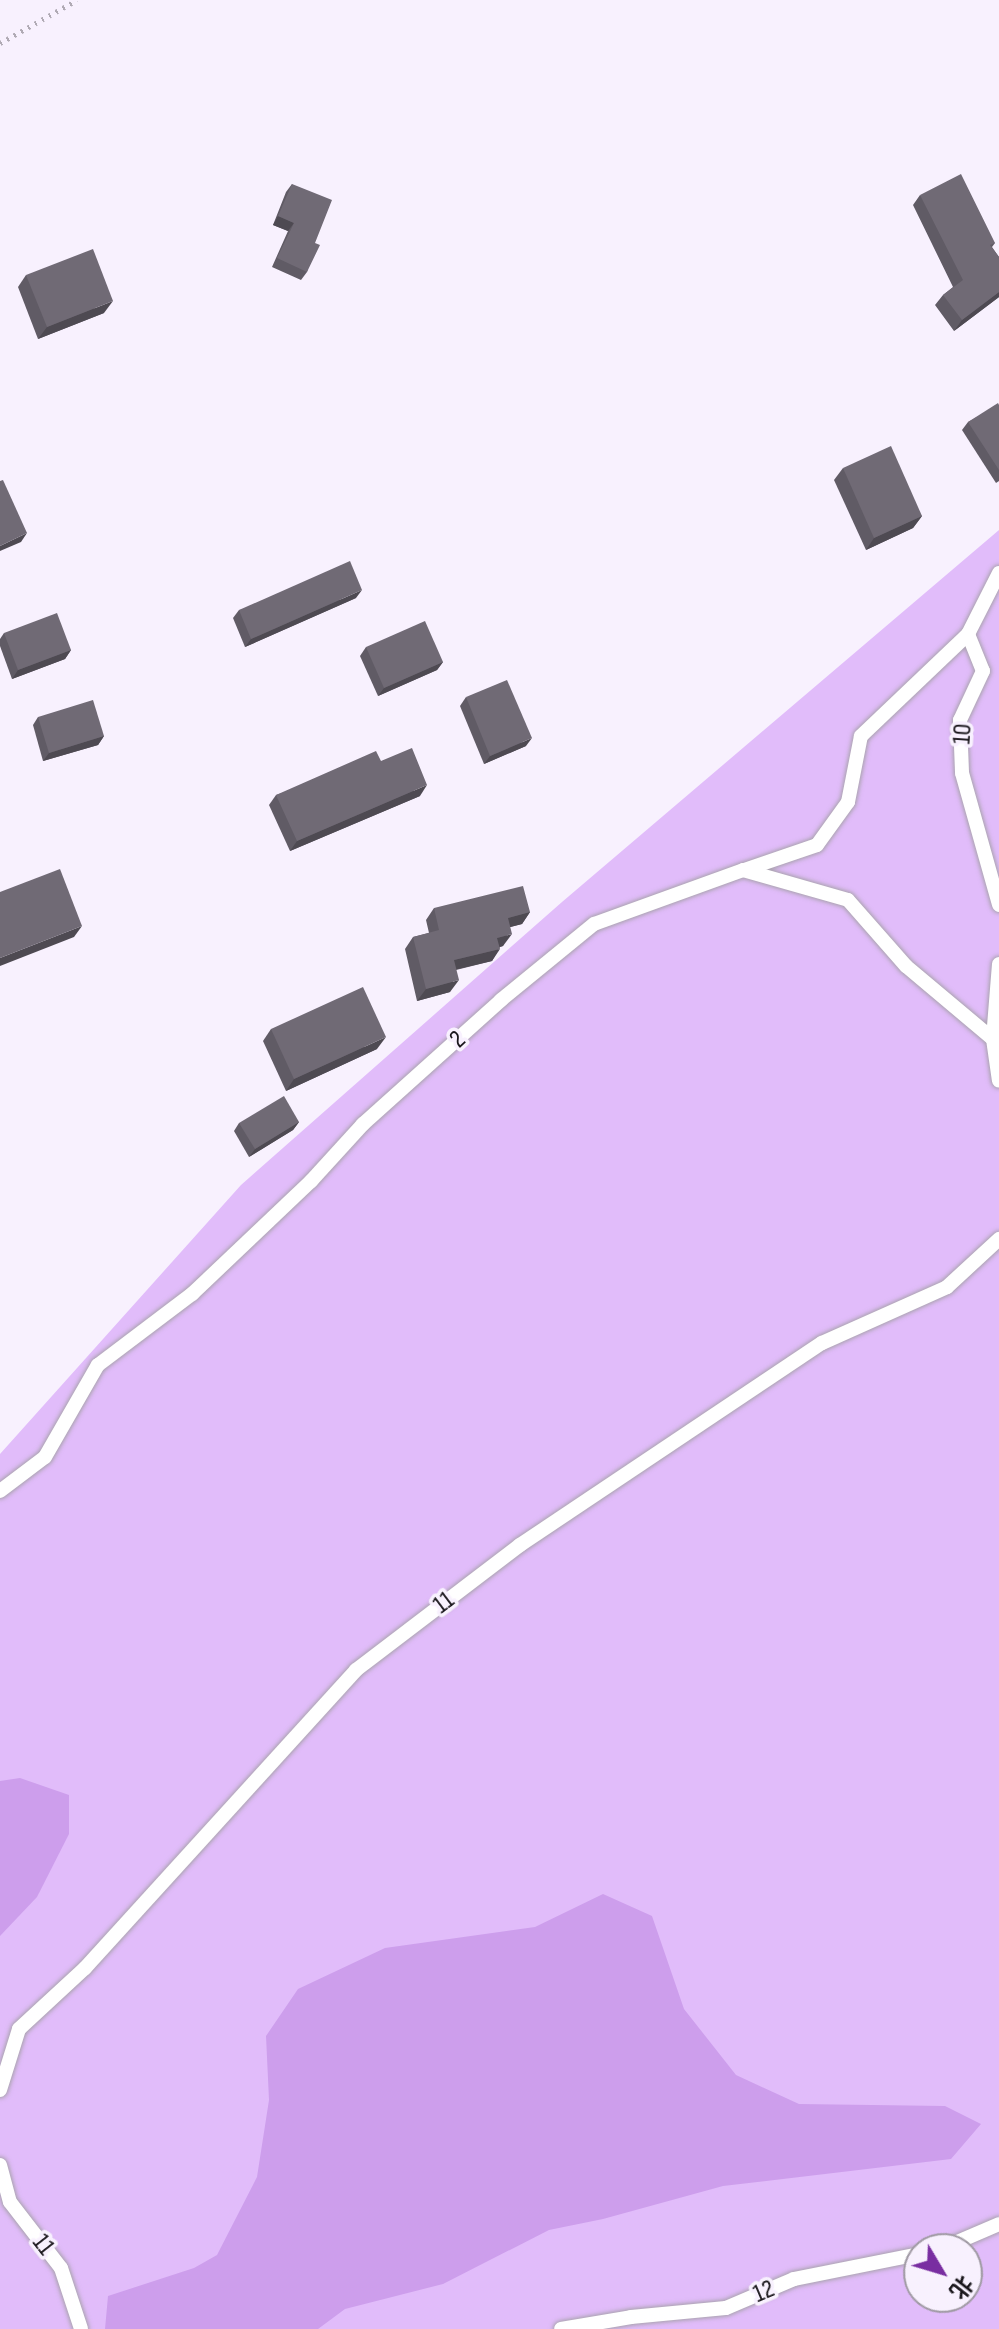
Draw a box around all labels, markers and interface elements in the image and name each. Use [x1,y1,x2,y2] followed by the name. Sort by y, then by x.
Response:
[947,723,979,745] street label: 10
[443,1025,473,1055] street label: 2
[427,1585,461,1621] street label: 11
[25,2228,61,2262] street label: 11
[903,2233,983,2313] north arrow
[943,2270,978,2304] text: 北
[749,2274,779,2310] street label: 12

